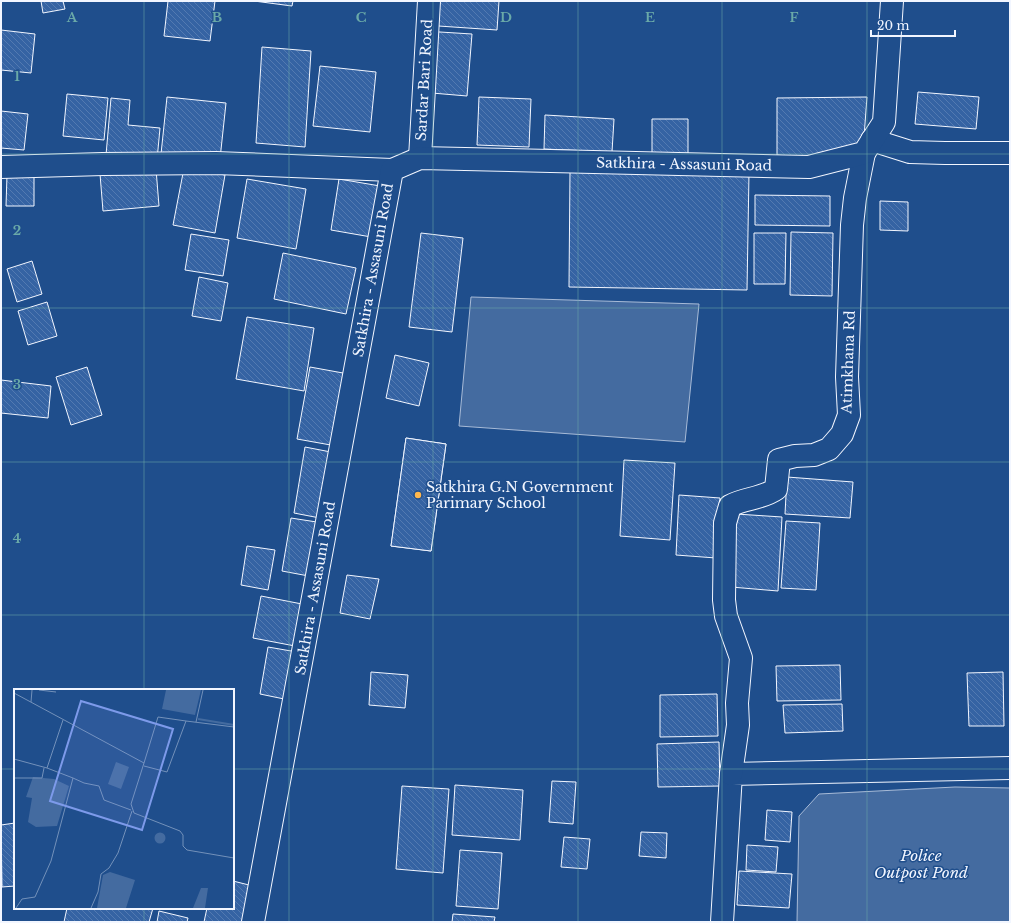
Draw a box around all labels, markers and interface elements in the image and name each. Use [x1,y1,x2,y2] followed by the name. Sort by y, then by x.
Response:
[66,9,78,26] text: A
[212,9,222,26] text: B
[356,9,367,26] text: C
[500,9,512,26] text: D
[645,9,655,26] text: E
[790,9,799,26] text: F
[871,12,955,38] scale bar
[412,18,436,141] street label: Sardar Bari Road
[877,18,909,33] text: 20 m
[14,68,20,85] text: 1
[596,153,773,175] street label: Satkhira - Assasuni Road
[349,181,397,358] street label: Satkhira - Assasuni Road
[13,222,21,239] text: 2
[837,309,859,415] street label: Atimkhana Rd
[13,376,21,393] text: 3
[426,478,614,512] place label: Satkhira G.N Government Parimary School
[413,490,423,500] marker: Satkhira G.N Government Parimary School
[291,499,339,676] street label: Satkhira - Assasuni Road
[13,530,22,547] text: 4
[14,689,234,909] inset map
[874,846,968,882] water label: Police Outpost Pond

